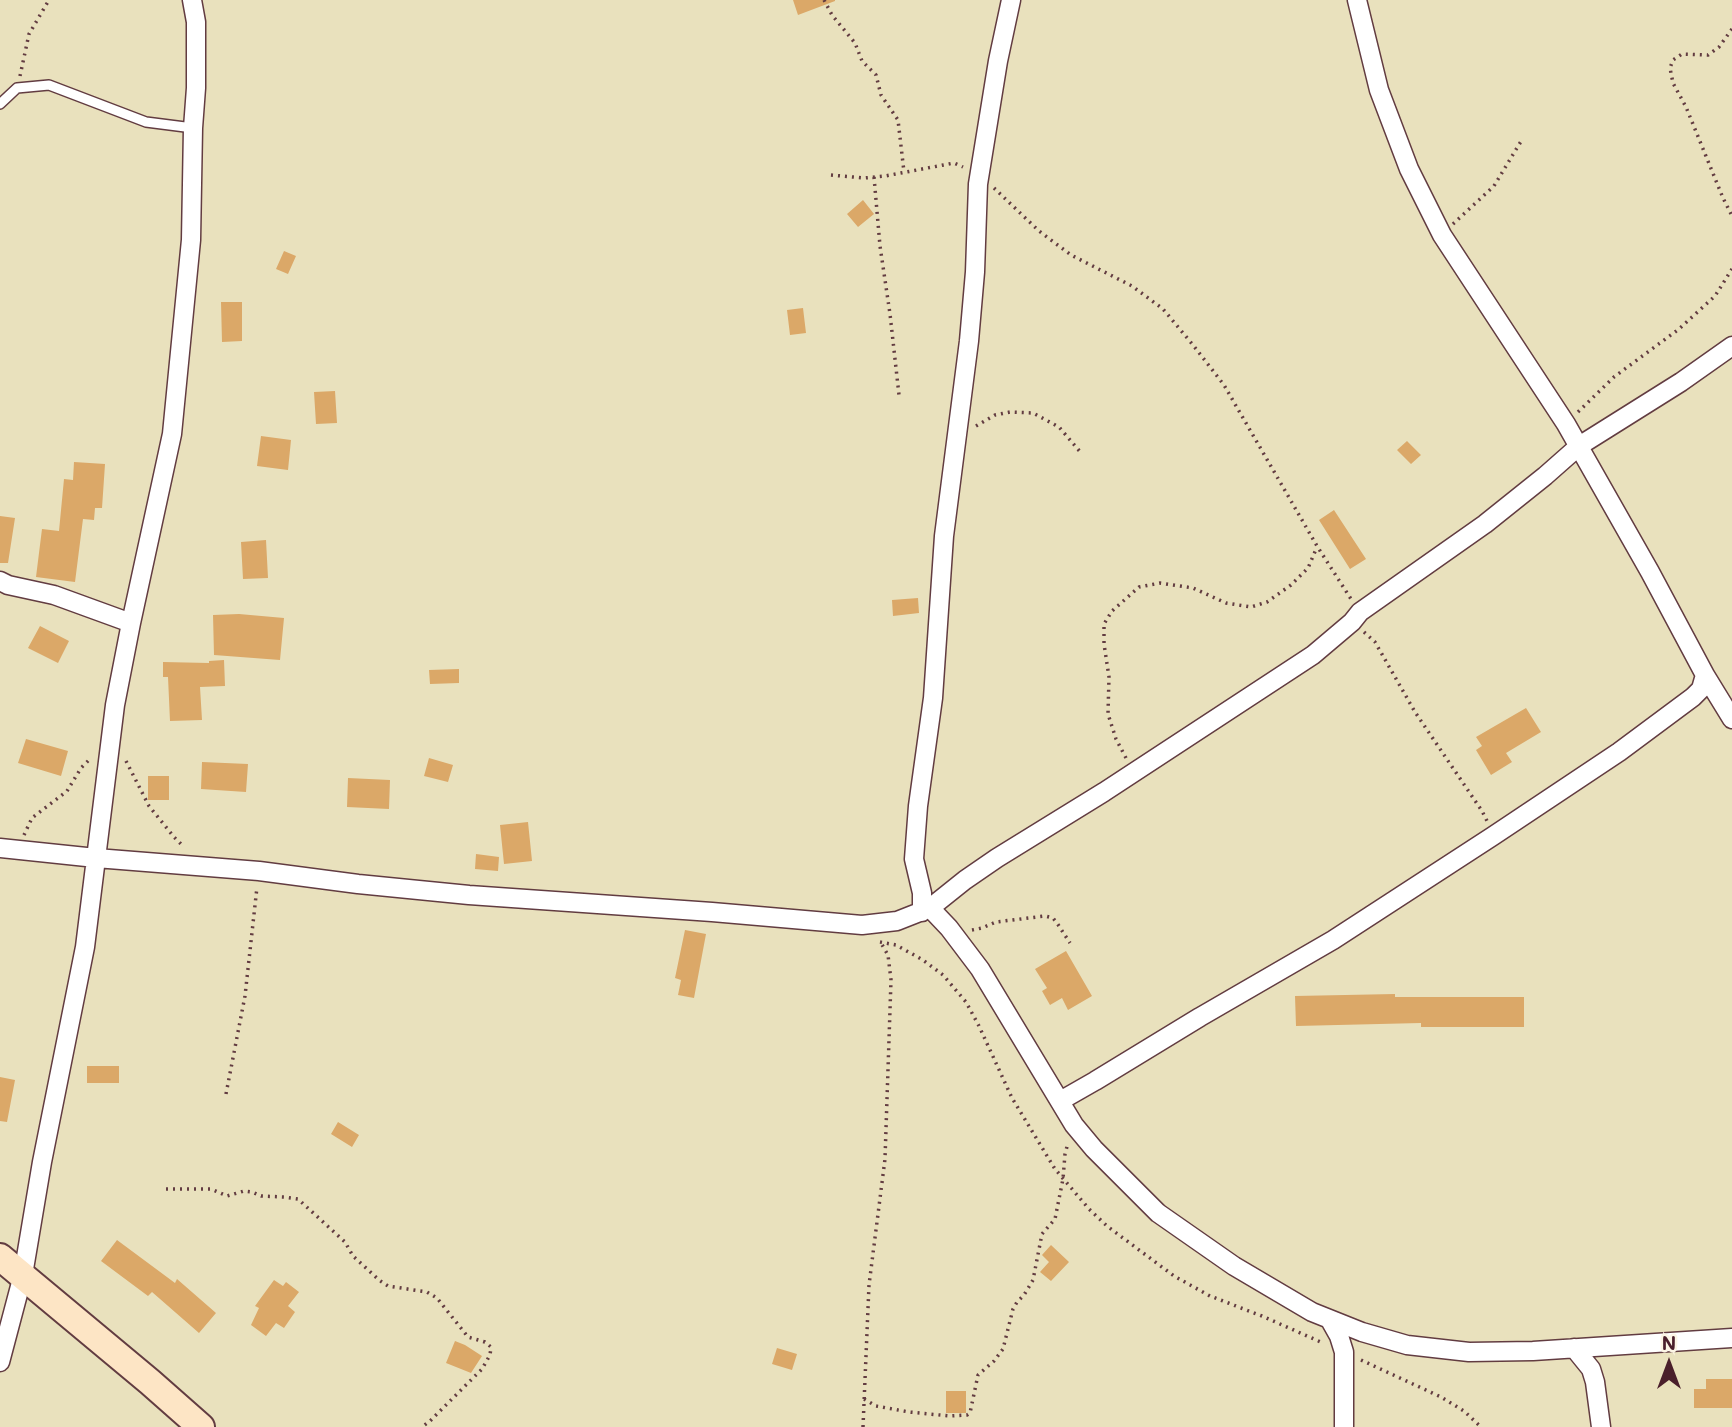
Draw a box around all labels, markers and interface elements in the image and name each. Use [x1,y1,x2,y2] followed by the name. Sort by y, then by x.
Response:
[1634,1329,1704,1399] north arrow
[1662,1330,1676,1355] text: N

